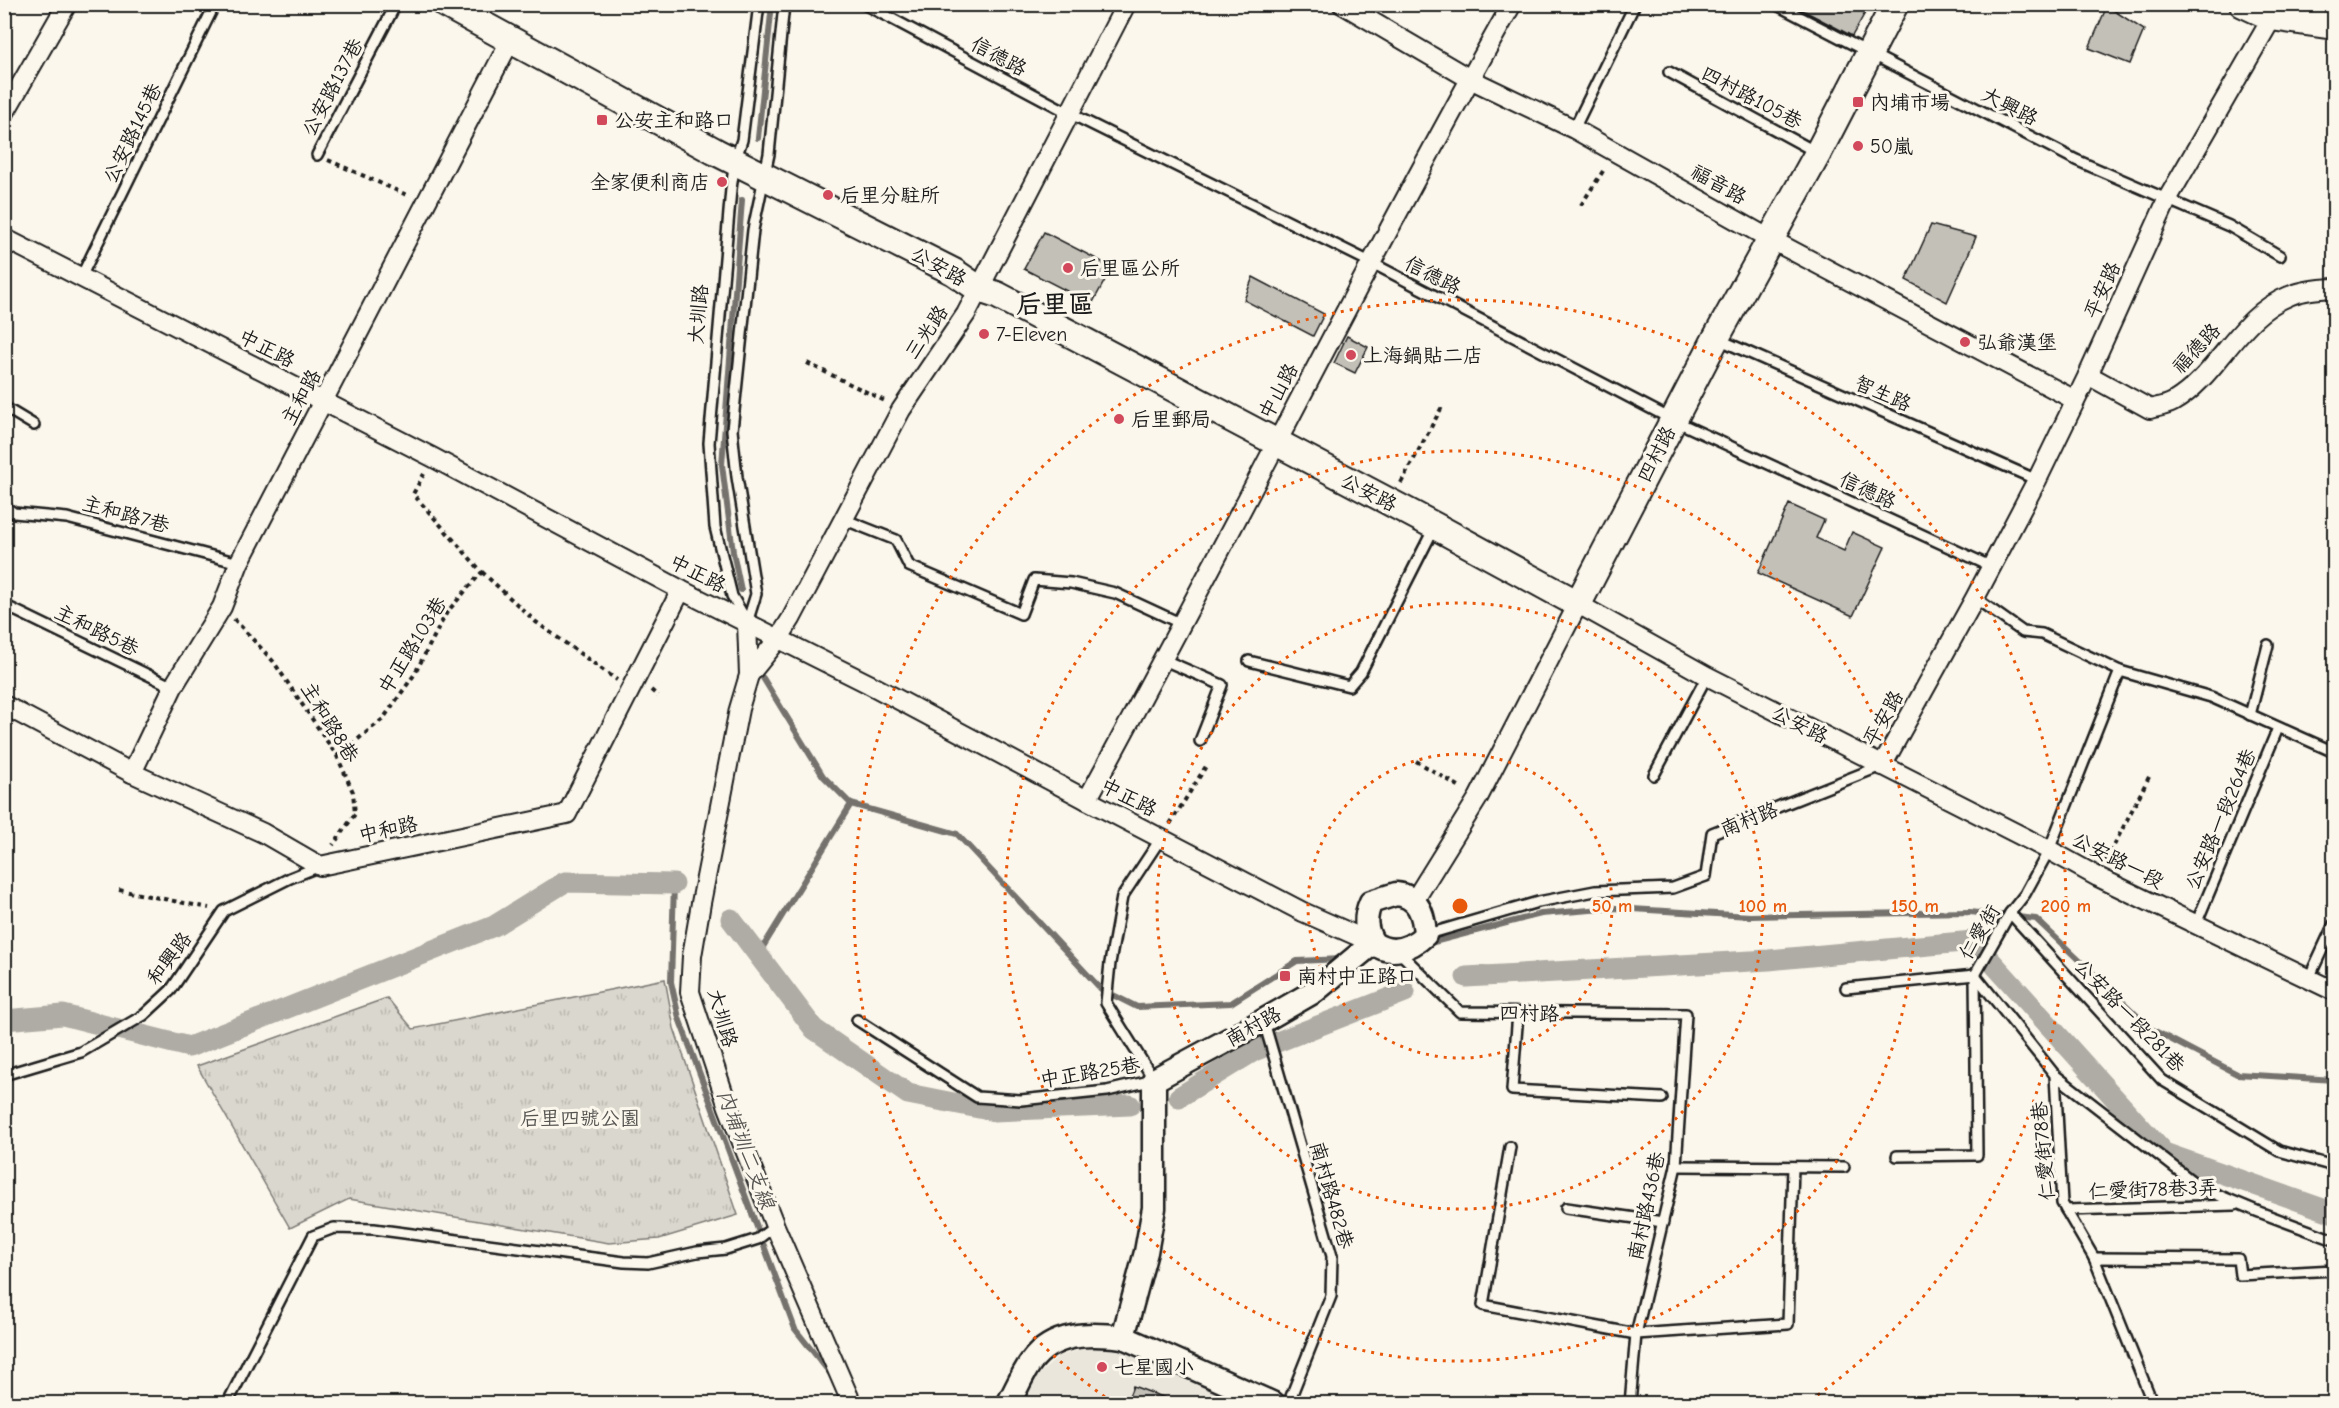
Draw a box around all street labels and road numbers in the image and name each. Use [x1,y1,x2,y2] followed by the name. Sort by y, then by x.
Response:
[967,32,1032,81] street label: 信德路
[297,33,368,140] street label: 公安路137巷
[1697,61,1807,134] street label: 四村路105巷
[98,79,167,187] street label: 公安路145巷
[1978,83,2043,131] street label: 大興路
[1687,160,1751,210] street label: 福音路
[907,242,971,292] street label: 公安路
[1401,252,1466,300] street label: 信德路
[2080,257,2126,322] street label: 平安路
[684,282,713,345] street label: 大圳路
[900,300,953,364] street label: 三光路
[2167,318,2226,378] street label: 福德路
[235,325,300,373] street label: 中正路
[1254,358,1303,423] street label: 中山路
[277,364,326,429] street label: 主和路
[1851,371,1916,417] street label: 智生路
[1633,421,1681,486] street label: 四村路
[1836,467,1901,514] street label: 信德路
[1337,469,1402,517] street label: 公安路
[80,492,173,537] street label: 主和路7巷
[666,550,731,598] street label: 中正路
[373,592,452,698] street label: 中正路103巷
[51,600,144,661] street label: 主和路5巷
[296,678,364,767] street label: 主和路8巷
[1859,686,1909,750] street label: 平安路
[1768,701,1833,749] street label: 公安路
[2180,744,2261,893] street label: 公安路一段264巷
[1097,774,1162,822] street label: 中正路
[1717,797,1782,841] street label: 南村路
[356,812,421,847] street label: 中和路
[2068,827,2168,893] street label: 公安路一段
[1954,901,2005,964] street label: 仁愛街
[142,927,197,989] street label: 和興路
[2070,954,2190,1078] street label: 公安路一段281巷
[703,986,742,1051] street label: 大圳路
[1221,1001,1286,1051] street label: 南村路
[1499,1001,1560,1026] street label: 四村路
[1038,1053,1143,1092] street label: 中正路25巷
[2028,1099,2059,1202] street label: 仁愛街78巷
[1305,1139,1358,1252] street label: 南村路482巷
[1624,1149,1669,1263] street label: 南村路436巷
[2088,1176,2218,1203] street label: 仁愛街78巷3弄

